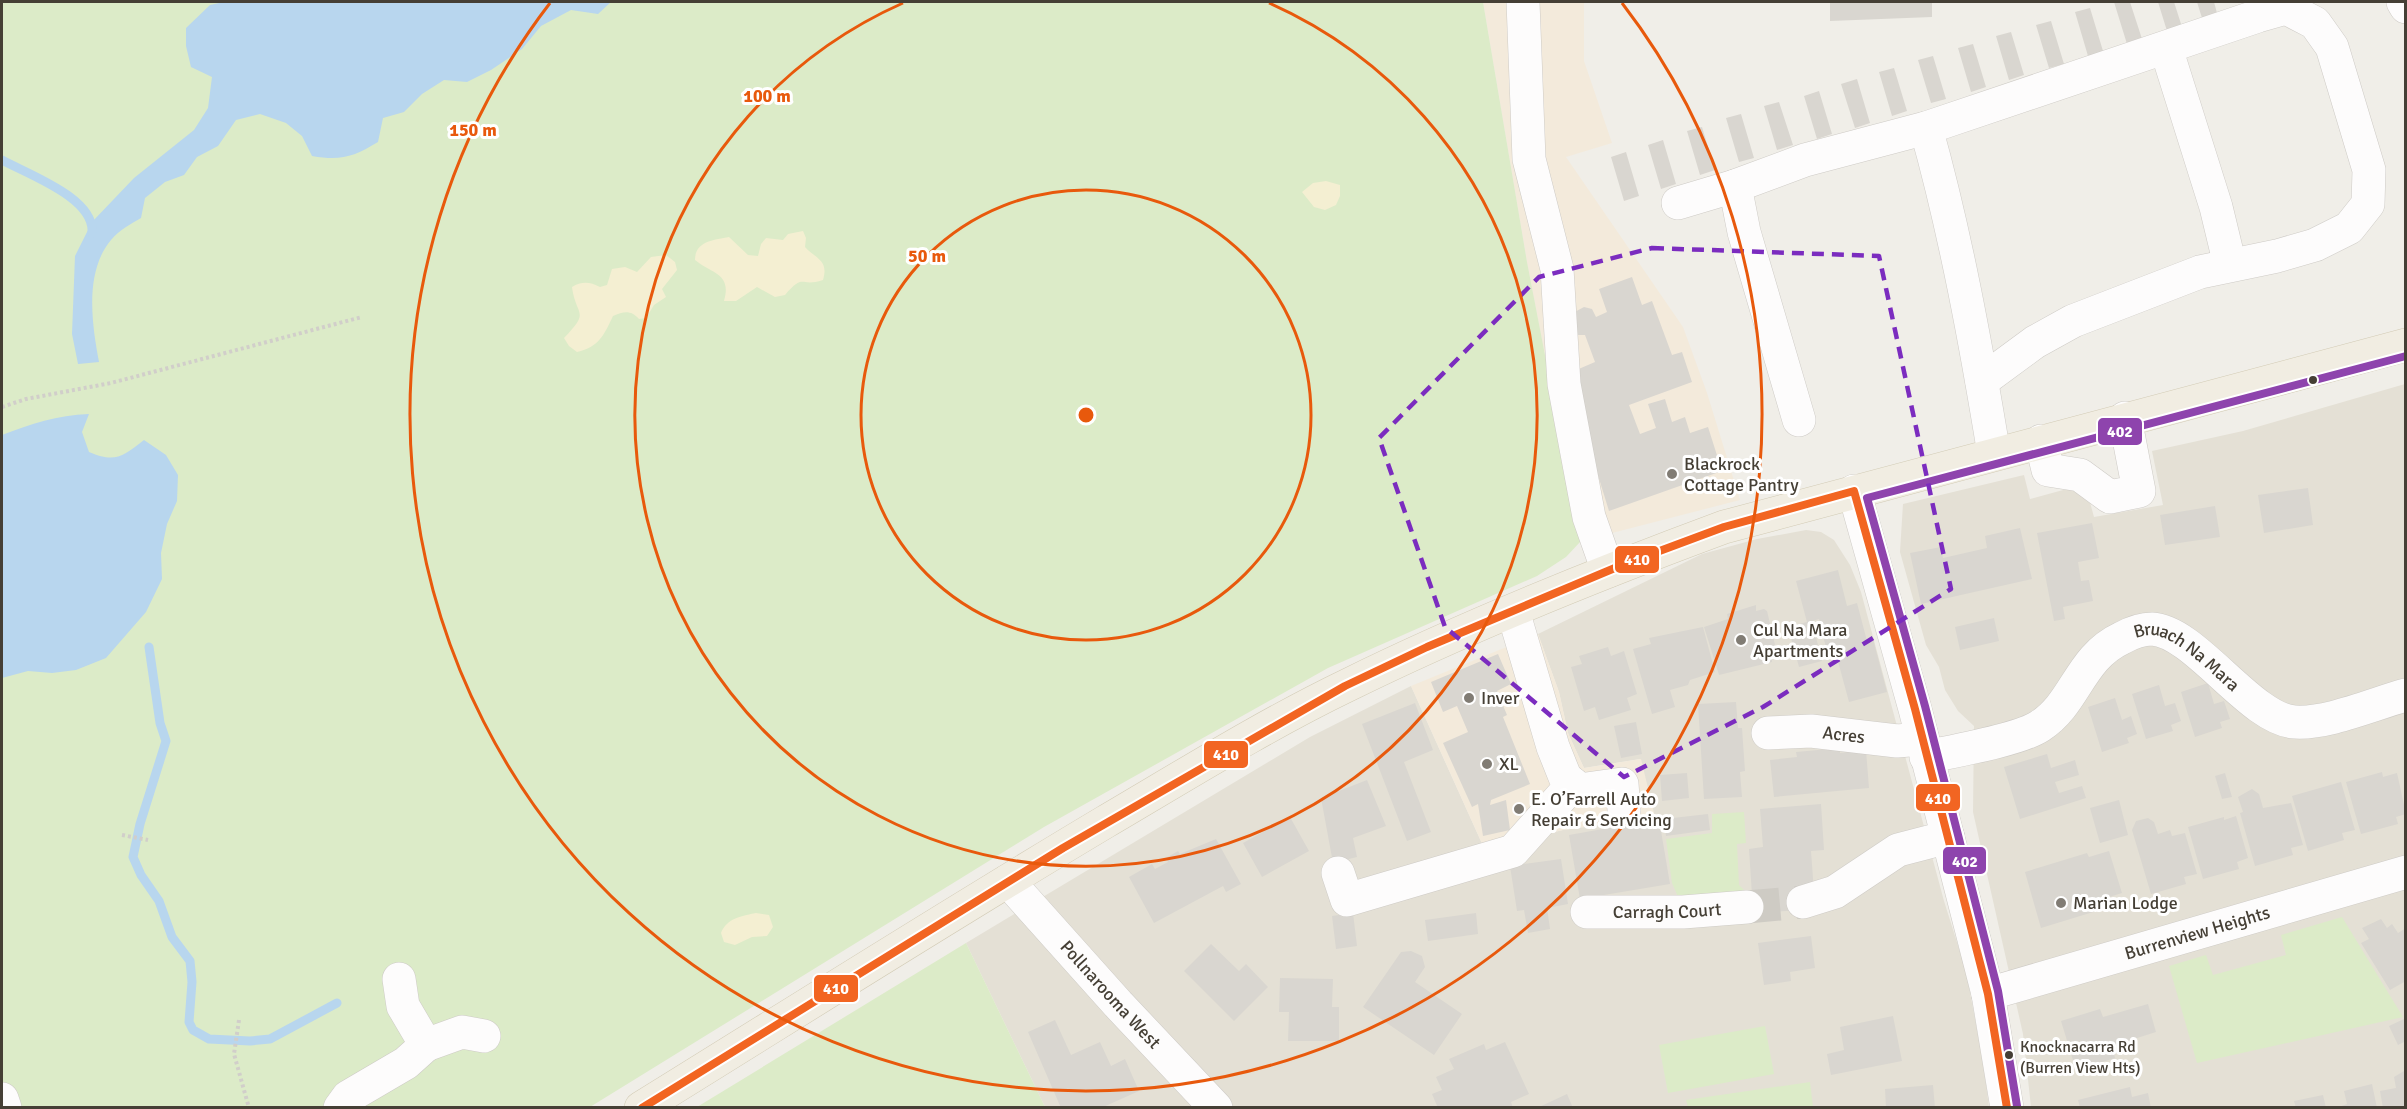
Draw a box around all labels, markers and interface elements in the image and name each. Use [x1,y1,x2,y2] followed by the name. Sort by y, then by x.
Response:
[743,85,791,107] text: 100 m
[449,119,497,141] text: 150 m
[908,245,946,267] text: 50 m
[2307,374,2319,386] unlabelled marker
[1076,405,1096,425] centre of rings
[2097,417,2143,446] line badge: 402
[2107,422,2133,442] text: 402
[1684,453,1799,496] place label: Blackrock Cottage Pantry
[1665,467,1679,481] marker: Blackrock Cottage Pantry
[1614,545,1660,574] line badge: 410
[1624,550,1650,570] text: 410
[2131,618,2244,696] street label: Bruach Na Mara
[1753,619,1847,662] place label: Cul Na Mara Apartments
[1734,633,1748,647] marker: Cul Na Mara Apartments
[1481,687,1520,709] place label: Inver
[1462,691,1476,705] marker: Inver
[1821,721,1866,748] street label: Acres
[1203,740,1249,769] line badge: 410
[1213,745,1239,765] text: 410
[1499,753,1519,775] place label: XL
[1480,757,1494,771] marker: XL
[1915,783,1961,812] line badge: 410
[1531,788,1672,831] place label: E. O’Farrell Auto Repair & Servicing
[1925,789,1951,809] text: 410
[1512,802,1526,816] marker: E. O’Farrell Auto Repair & Servicing
[1942,846,1987,875] line badge: 402
[1952,852,1978,872] text: 402
[2073,892,2178,914] place label: Marian Lodge
[2054,896,2068,910] marker: Marian Lodge
[1613,898,1722,923] street label: Carragh Court
[2122,901,2273,965] street label: Burrenview Heights
[1056,936,1165,1053] street label: Pollnarooma West
[813,974,859,1003] line badge: 410
[823,979,849,999] text: 410
[2020,1037,2141,1078] place label: Knocknacarra Rd (Burren View Hts)
[2003,1049,2015,1061] marker: Knocknacarra Rd (Burren View Hts)

